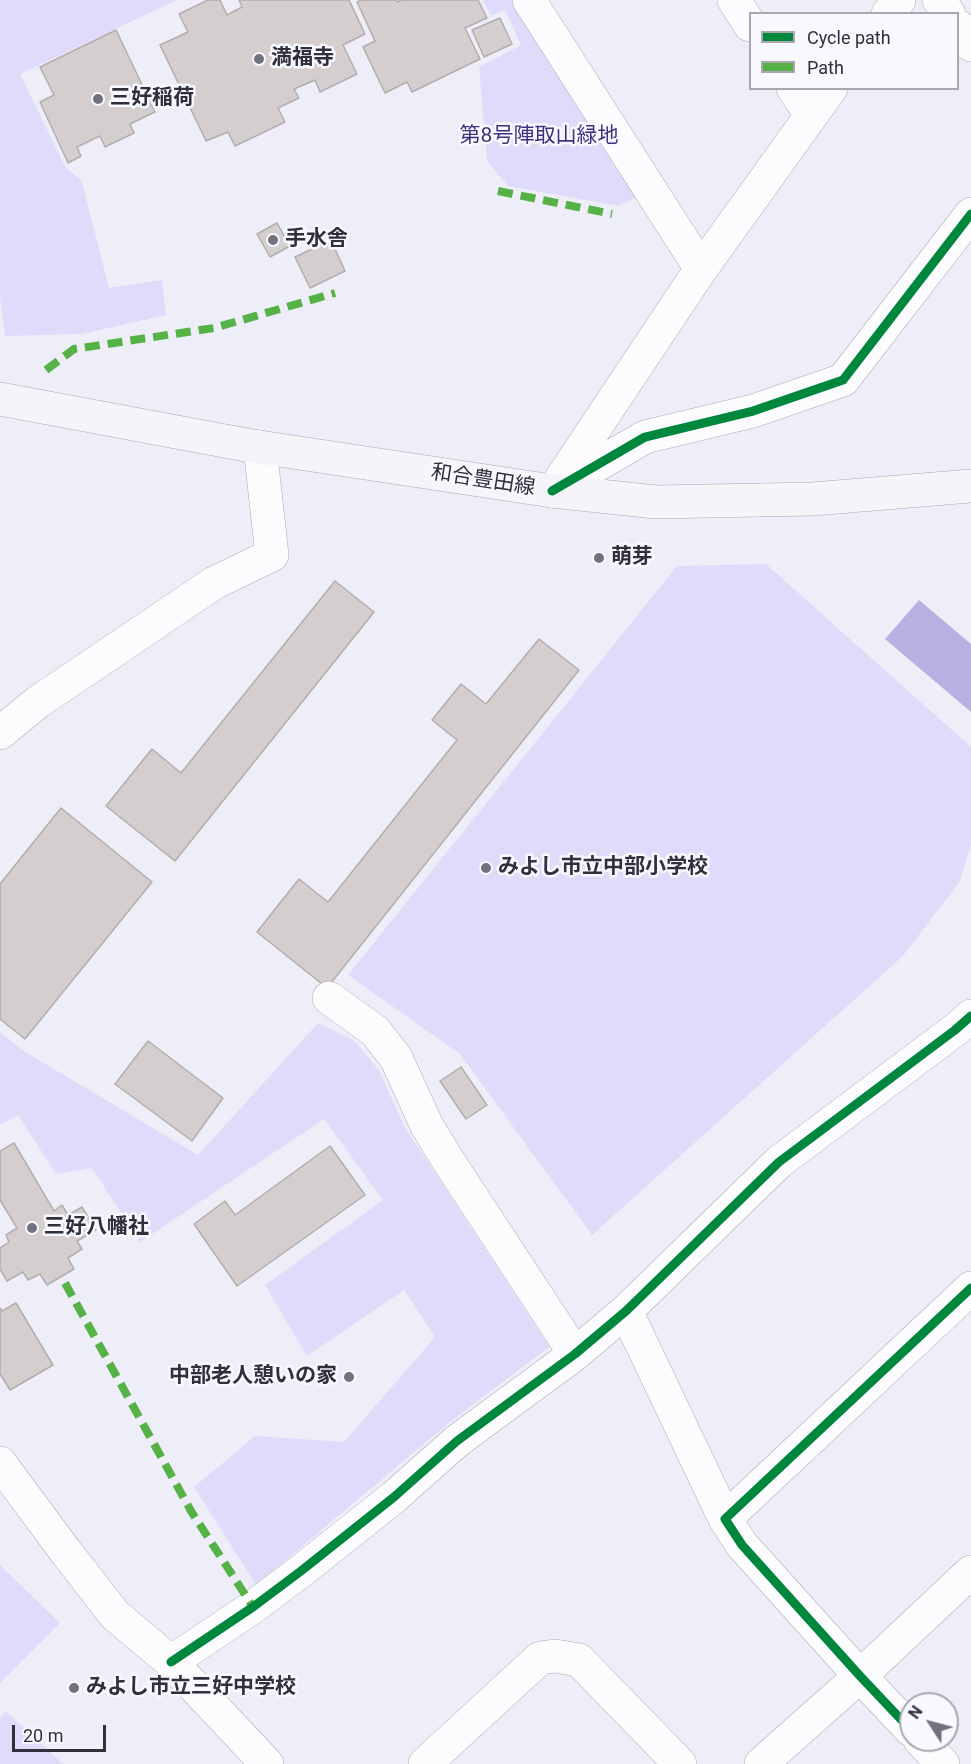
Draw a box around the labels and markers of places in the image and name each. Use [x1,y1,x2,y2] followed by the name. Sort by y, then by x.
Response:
[271,46,334,72] place label: 満福寺
[252,52,266,66] marker: 満福寺
[110,86,194,112] place label: 三好稲荷
[91,92,105,106] marker: 三好稲荷
[285,227,348,253] place label: 手水舎
[266,233,280,247] marker: 手水舎
[611,545,653,571] place label: 萌芽
[592,551,606,565] marker: 萌芽
[498,855,708,881] place label: みよし市立中部小学校
[479,861,493,875] marker: みよし市立中部小学校
[44,1215,149,1241] place label: 三好八幡社
[25,1221,39,1235] marker: 三好八幡社
[169,1364,337,1390] place label: 中部老人憩いの家
[342,1370,356,1384] marker: 中部老人憩いの家
[86,1675,296,1701] place label: みよし市立三好中学校
[67,1681,81,1695] marker: みよし市立三好中学校

